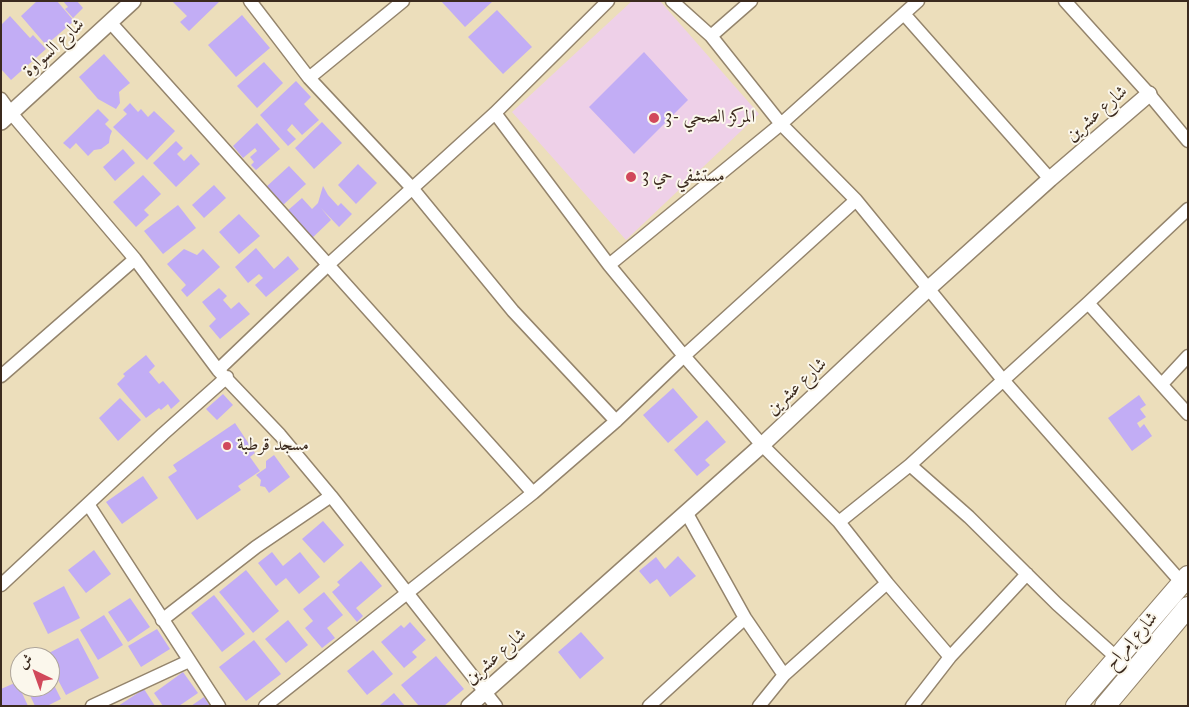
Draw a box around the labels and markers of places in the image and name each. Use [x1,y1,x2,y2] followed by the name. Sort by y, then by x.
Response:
[665,107,755,129] place label: المركز الصحي -3
[647,111,661,125] marker: المركز الصحي -3
[642,166,725,188] place label: مستشفي حي 3
[624,170,638,184] marker: مستشفي حي 3
[237,435,309,457] place label: مسجد قرطبة
[221,440,233,452] marker: مسجد قرطبة

